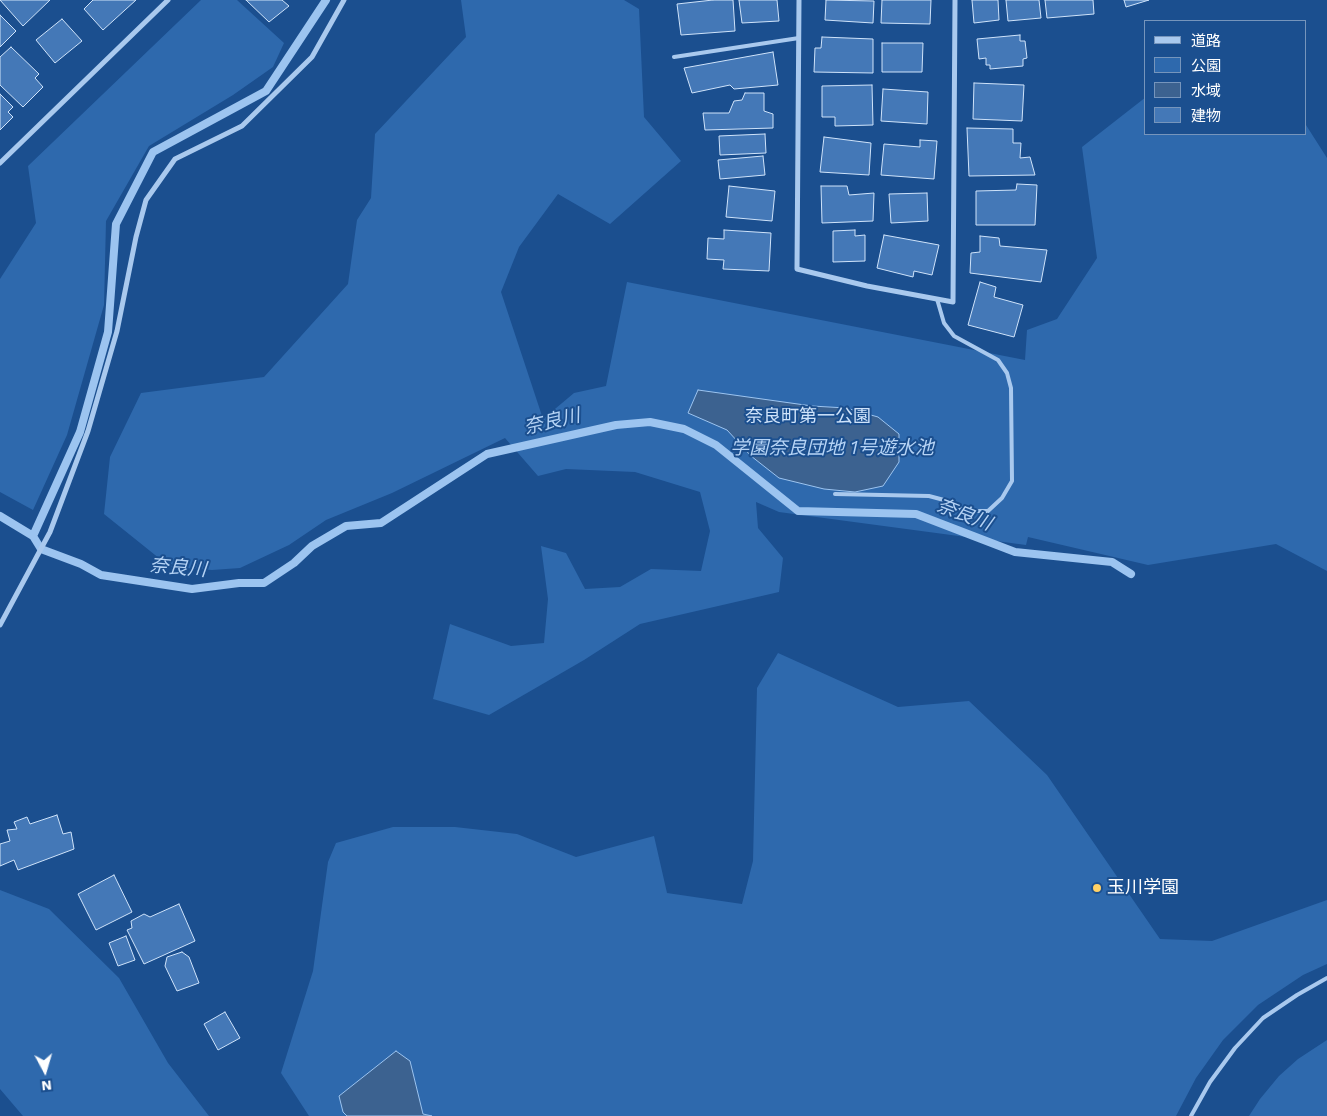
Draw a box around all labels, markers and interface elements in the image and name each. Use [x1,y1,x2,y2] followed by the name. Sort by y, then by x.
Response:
[1144,20,1307,135] legend
[1191,32,1221,50] text: 道路
[1191,57,1221,75] text: 公園
[1191,82,1221,100] text: 水域
[1191,107,1221,125] text: 建物
[522,404,582,440] water label: 奈良川
[745,406,871,428] park label: 奈良町第一公園
[730,437,934,459] water label: 学園奈良団地 1号遊水池
[933,494,995,536] water label: 奈良川
[149,554,207,582] water label: 奈良川
[1107,877,1179,899] place label: 玉川学園
[1091,882,1103,894] marker: 玉川学園
[20,1046,70,1096] north arrow
[41,1077,53,1094] text: N

